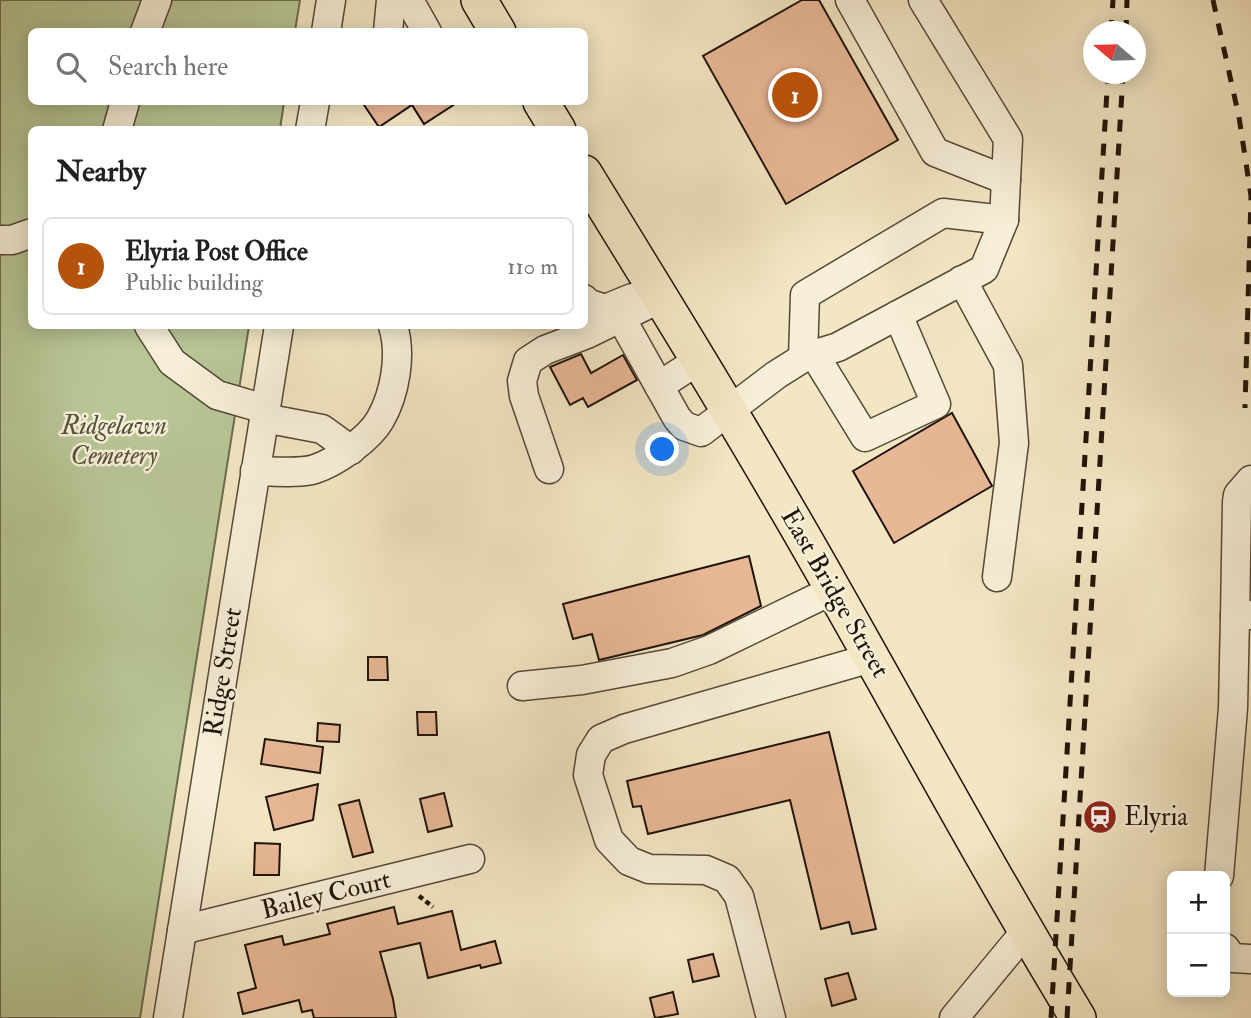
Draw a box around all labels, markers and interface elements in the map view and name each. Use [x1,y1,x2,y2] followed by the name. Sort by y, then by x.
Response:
[1083,21,1146,84] north arrow
[28,28,588,105] search box
[52,48,90,86] icon: search
[108,51,228,83] text: Search here
[772,69,818,121] pin: 1
[56,153,146,190] text: Nearby
[125,236,308,268] text: Elyria Post Office
[77,252,85,281] text: 1
[507,252,558,281] text: 110 m
[125,268,263,297] text: Public building
[60,410,167,472] park label: Ridgelawn Cemetery
[645,432,679,466] your location
[774,503,896,683] street label: East Bridge Street
[197,605,249,739] street label: Ridge Street
[1081,798,1119,836] station icon: Elyria
[1124,801,1188,833] place label: Elyria
[258,863,394,927] street label: Bailey Court
[1167,871,1230,997] map controls
[1167,871,1230,934] button: +
[1167,934,1230,997] button: −

